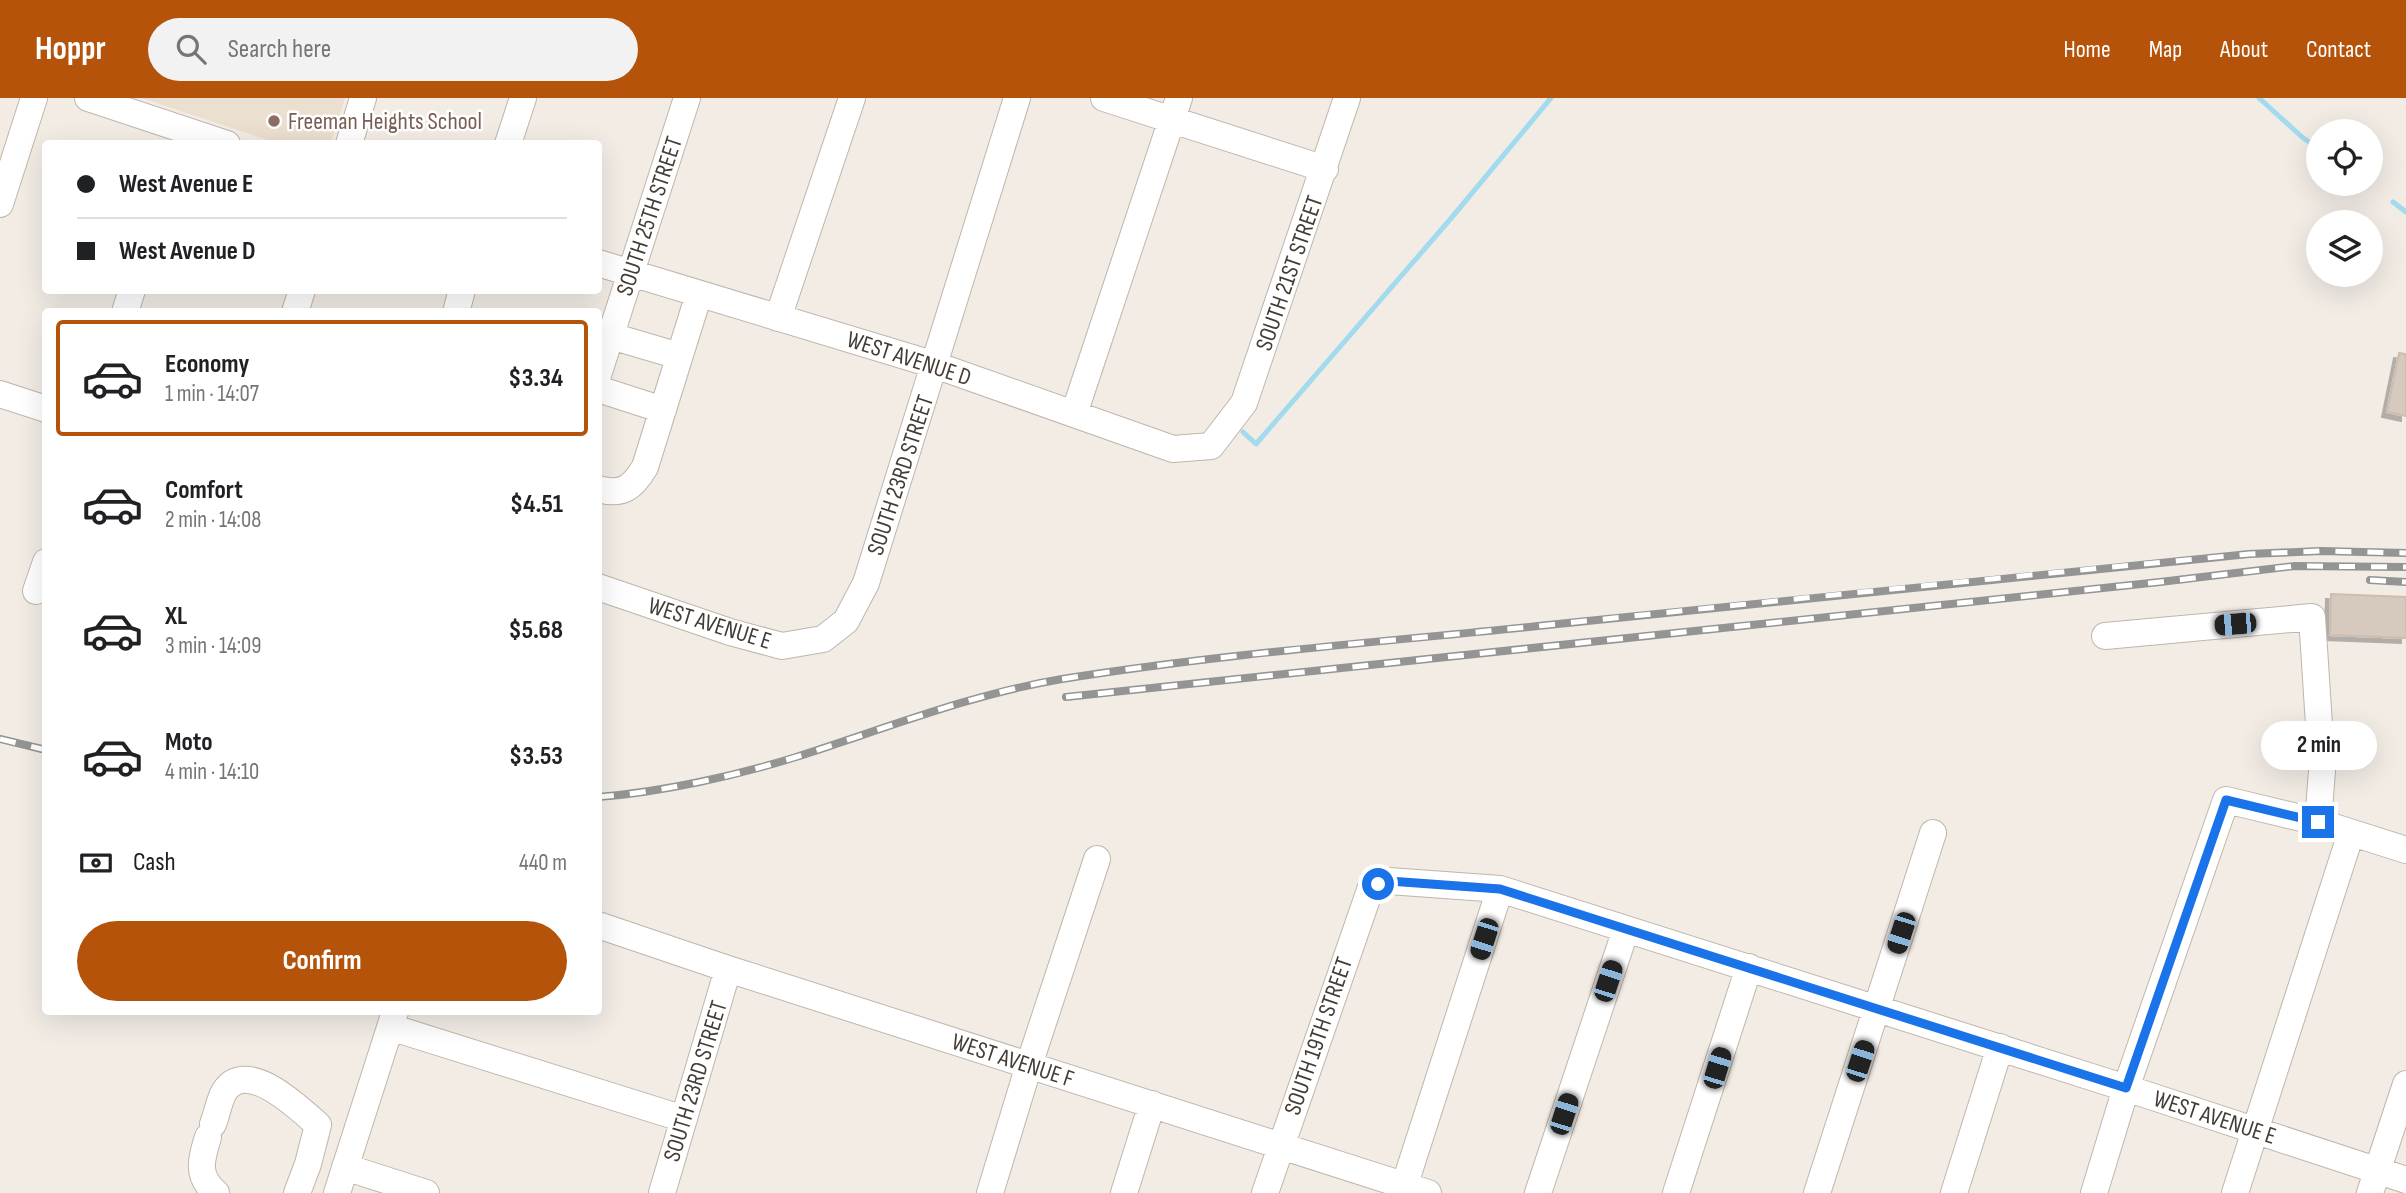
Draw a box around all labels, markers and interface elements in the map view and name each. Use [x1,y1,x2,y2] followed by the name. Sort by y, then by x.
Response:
[148,18,638,81] search box
[35,29,106,69] text: Hoppr
[172,30,210,68] icon: search
[228,34,331,65] text: Search here
[2063,35,2111,64] text: Home
[2149,35,2182,64] text: Map
[2220,35,2268,64] text: About
[2306,35,2371,64] text: Contact
[288,107,482,136] place label: Freeman Heights School
[266,113,282,129] marker: Freeman Heights School
[2306,119,2383,287] map controls
[2306,119,2383,196] button: locate
[610,133,689,299] street label: SOUTH 25TH STREET
[119,169,253,200] text: West Avenue E
[1249,192,1330,355] street label: SOUTH 21ST STREET
[2306,210,2383,287] button: layers
[119,236,255,267] text: West Avenue D
[843,325,975,392] street label: WEST AVENUE D
[81,347,144,410] icon: car
[165,349,249,380] text: Economy
[508,363,563,394] text: $3.34
[165,380,259,408] text: 1 min · 14:07
[861,391,940,559] street label: SOUTH 23RD STREET
[81,473,144,536] icon: car
[165,475,243,506] text: Comfort
[510,489,563,520] text: $4.51
[165,506,261,534] text: 2 min · 14:08
[645,591,775,656] street label: WEST AVENUE E
[81,599,144,662] icon: car
[165,601,187,632] text: XL
[2214,612,2257,636] car
[508,615,563,646] text: $5.68
[165,632,262,660] text: 3 min · 14:09
[2260,720,2376,770] callout: 2 min
[81,725,144,788] icon: car
[165,727,213,758] text: Moto
[2297,731,2341,759] text: 2 min
[509,741,563,772] text: $3.53
[165,758,259,786] text: 4 min · 14:10
[2302,806,2334,838] route end
[77,844,115,882] icon: cash
[133,847,176,878] text: Cash
[519,849,567,877] text: 440 m
[1362,868,1394,900] route start
[1885,910,1918,956] car
[1468,916,1501,962] car
[77,921,567,1001] button: Confirm
[1278,953,1359,1119] street label: SOUTH 19TH STREET
[1592,958,1625,1004] car
[657,997,734,1165] street label: SOUTH 23RD STREET
[948,1027,1078,1094] street label: WEST AVENUE F
[1844,1038,1877,1084] car
[1701,1045,1734,1091] car
[2150,1084,2280,1151] street label: WEST AVENUE E
[1548,1091,1581,1137] car

